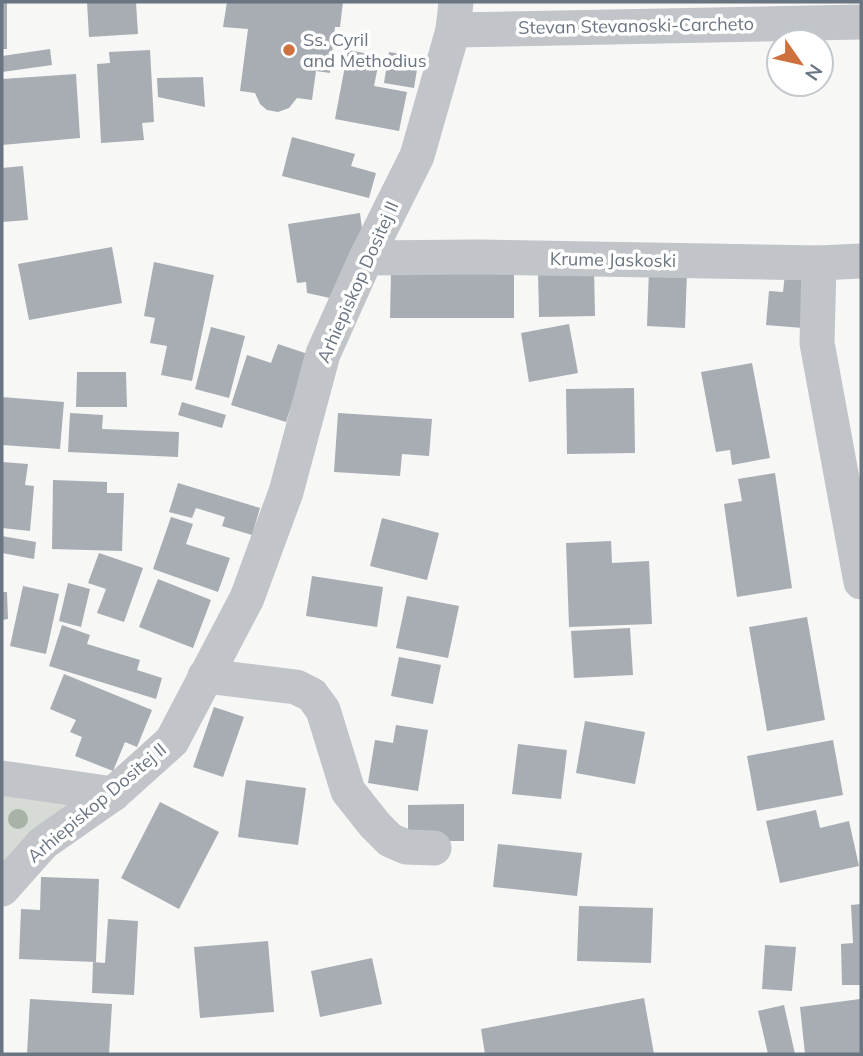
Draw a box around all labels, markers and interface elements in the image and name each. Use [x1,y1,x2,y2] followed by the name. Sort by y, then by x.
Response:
[518,12,754,39] street label: Stevan Stevanoski-Carcheto
[303,28,427,72] place label: Ss. Cyril and Methodius
[765,28,835,98] north arrow
[281,42,297,58] marker: Ss. Cyril and Methodius
[800,60,828,85] text: N
[312,197,404,366] street label: Arhiepiskop Dositej II
[550,247,676,272] street label: Krume Jaskoski
[22,738,171,867] street label: Arhiepiskop Dositej II

